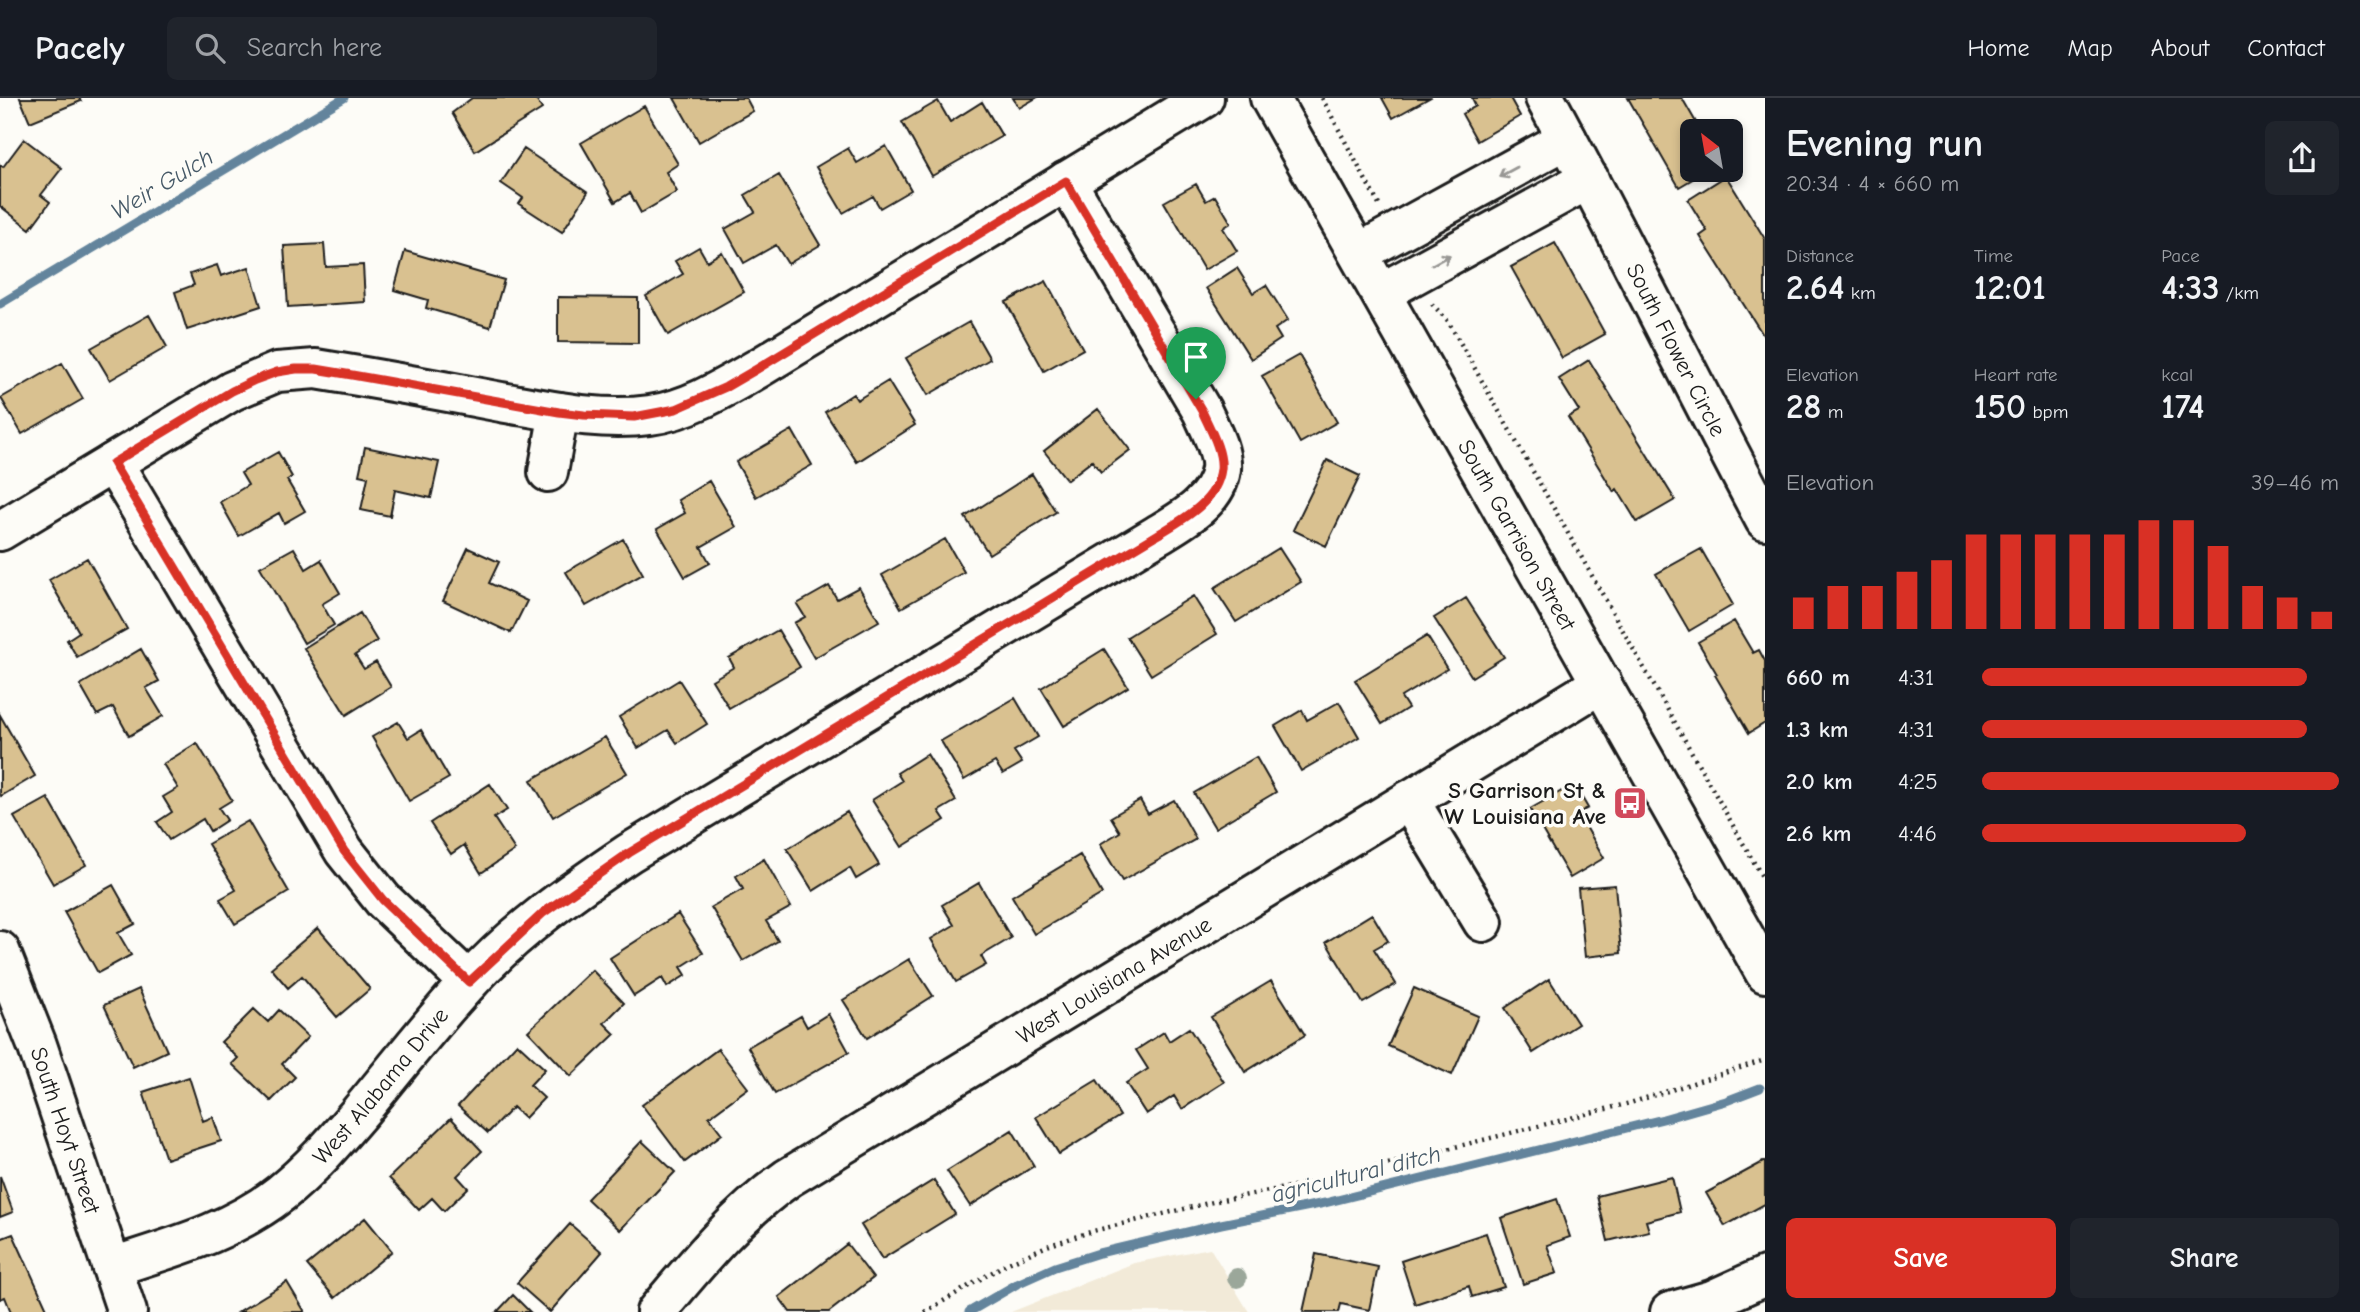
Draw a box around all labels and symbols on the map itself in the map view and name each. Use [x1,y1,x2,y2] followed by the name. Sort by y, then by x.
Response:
[1680,119,1743,182] north arrow
[106,143,218,225] water label: Weir Gulch
[1498,165,1518,179] one-way arrow
[1430,253,1451,266] one-way arrow
[1620,259,1732,441] street label: South Flower Circle
[1166,327,1226,399] pin
[1452,435,1582,637] street label: South Garrison Street
[1444,777,1606,830] place label: S Garrison St & W Louisiana Ave
[1611,784,1649,822] bus stop icon: S Garrison St & W Louisiana Ave
[1012,911,1216,1050] street label: West Louisiana Avenue
[307,1002,454,1170] street label: West Alabama Drive
[25,1044,106,1219] street label: South Hoyt Street
[1268,1139,1444,1209] water label: agricultural ditch

